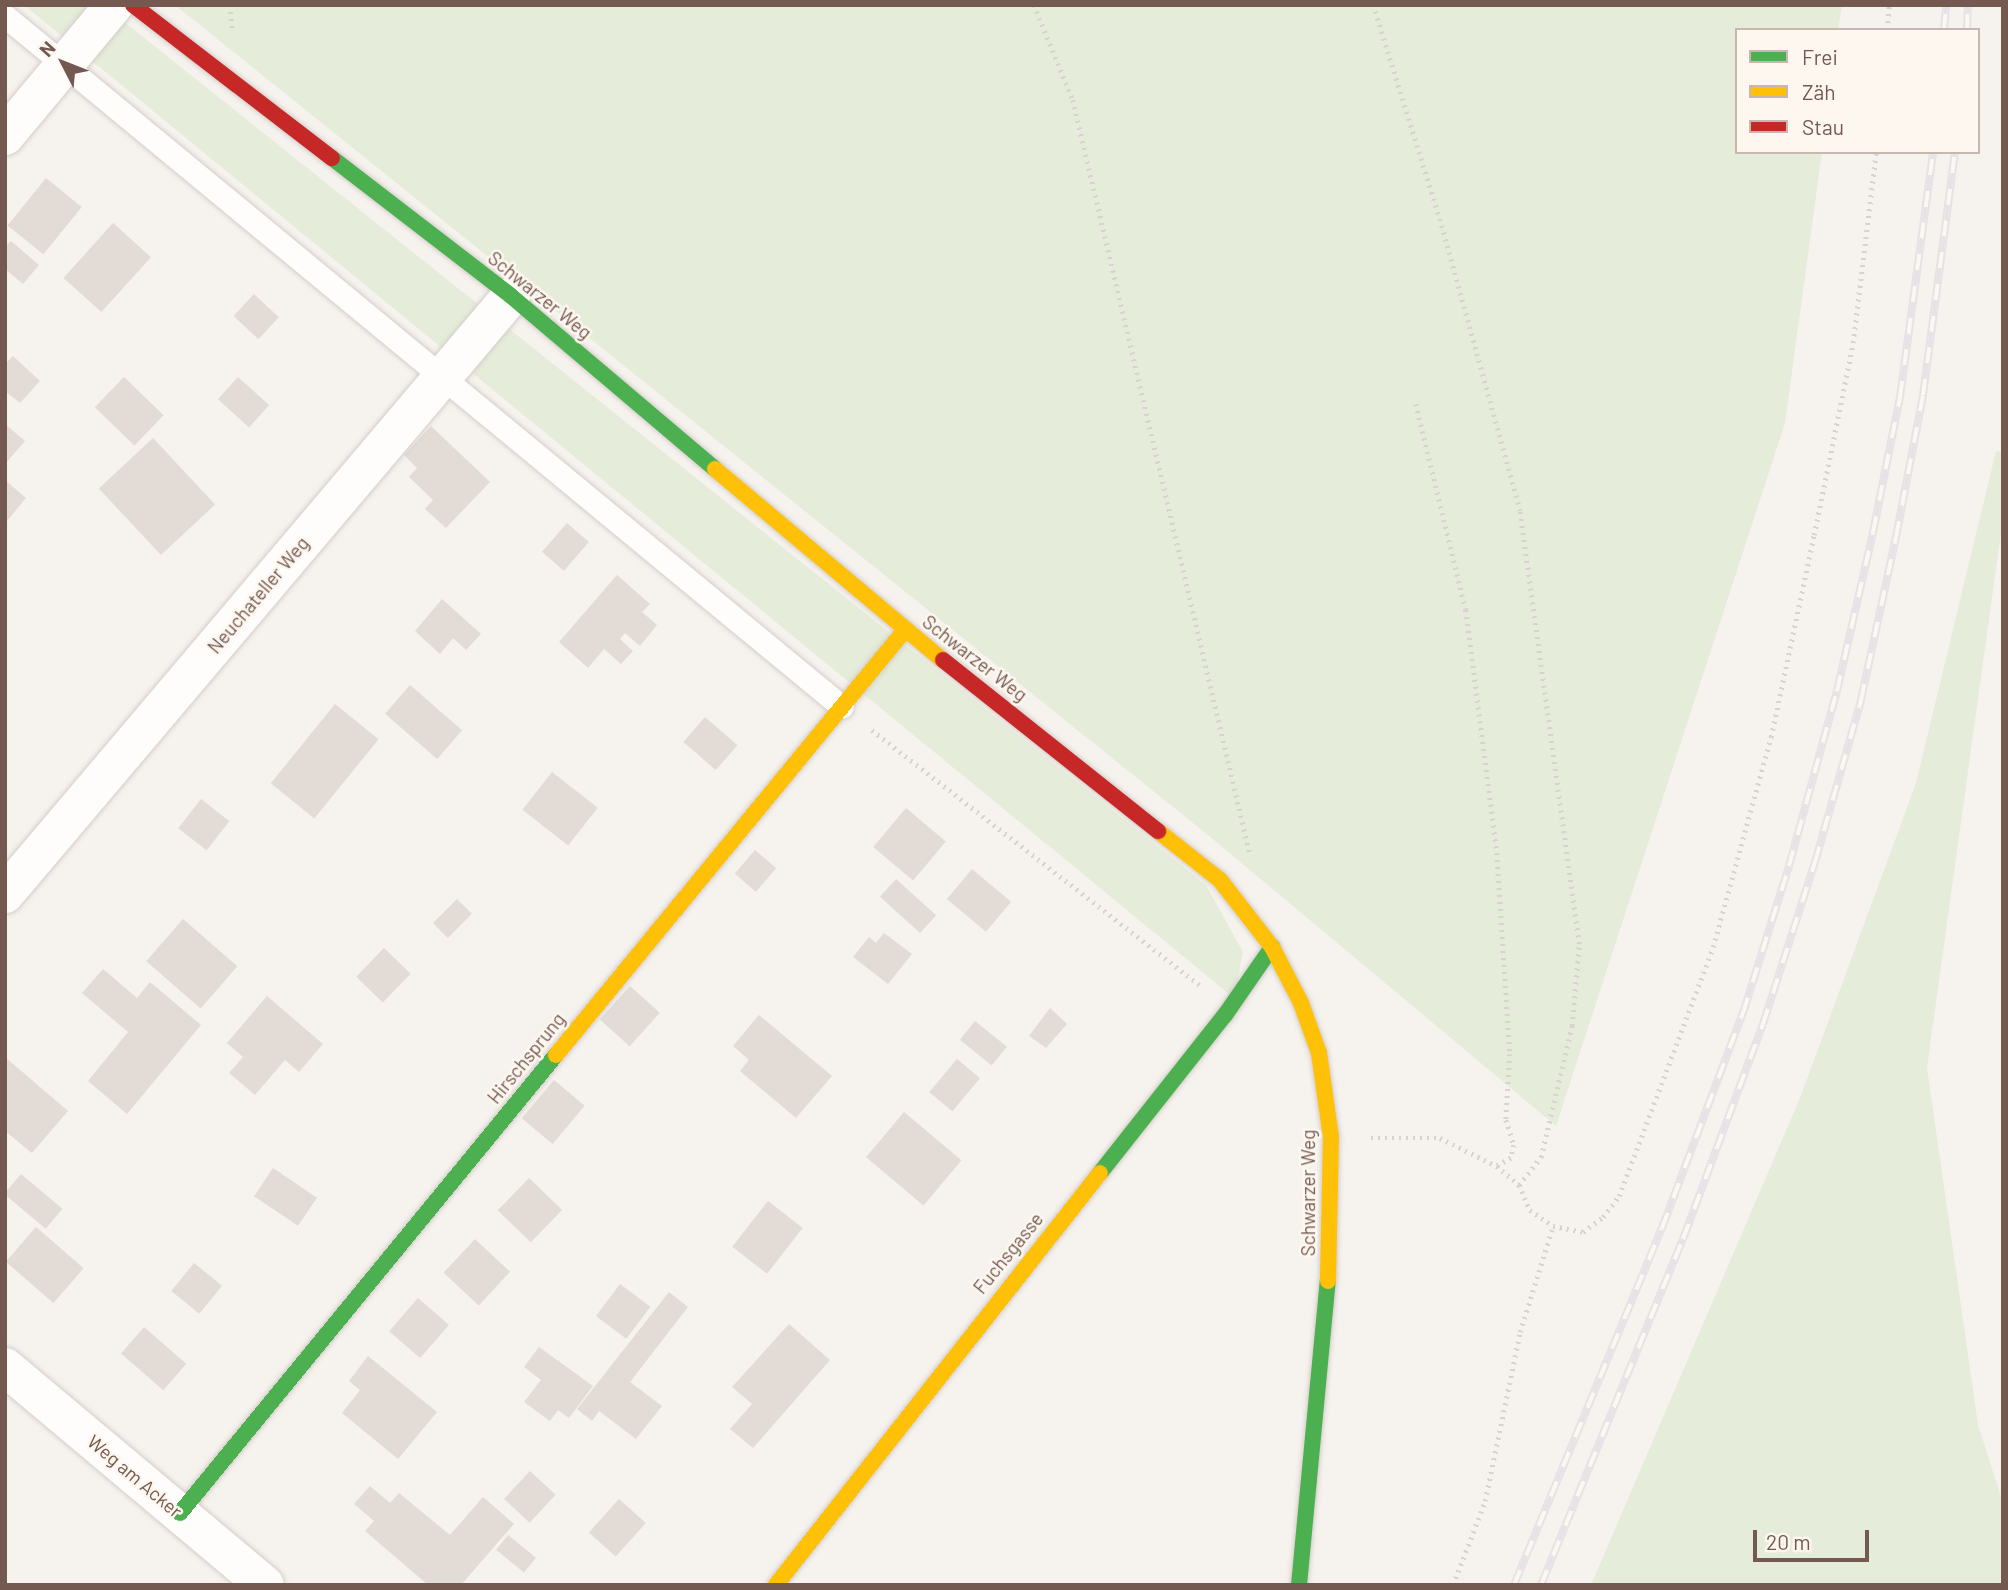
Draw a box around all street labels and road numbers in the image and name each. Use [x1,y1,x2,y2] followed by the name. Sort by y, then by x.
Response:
[484,246,596,344] street label: Schwarzer Weg
[203,532,313,658] street label: Neuchateller Weg
[918,610,1032,706] street label: Schwarzer Weg
[482,1008,570,1108] street label: Hirschsprung
[1297,1130,1319,1256] street label: Schwarzer Weg
[968,1208,1048,1298] street label: Fuchsgasse
[83,1430,187,1522] street label: Weg am Acker

